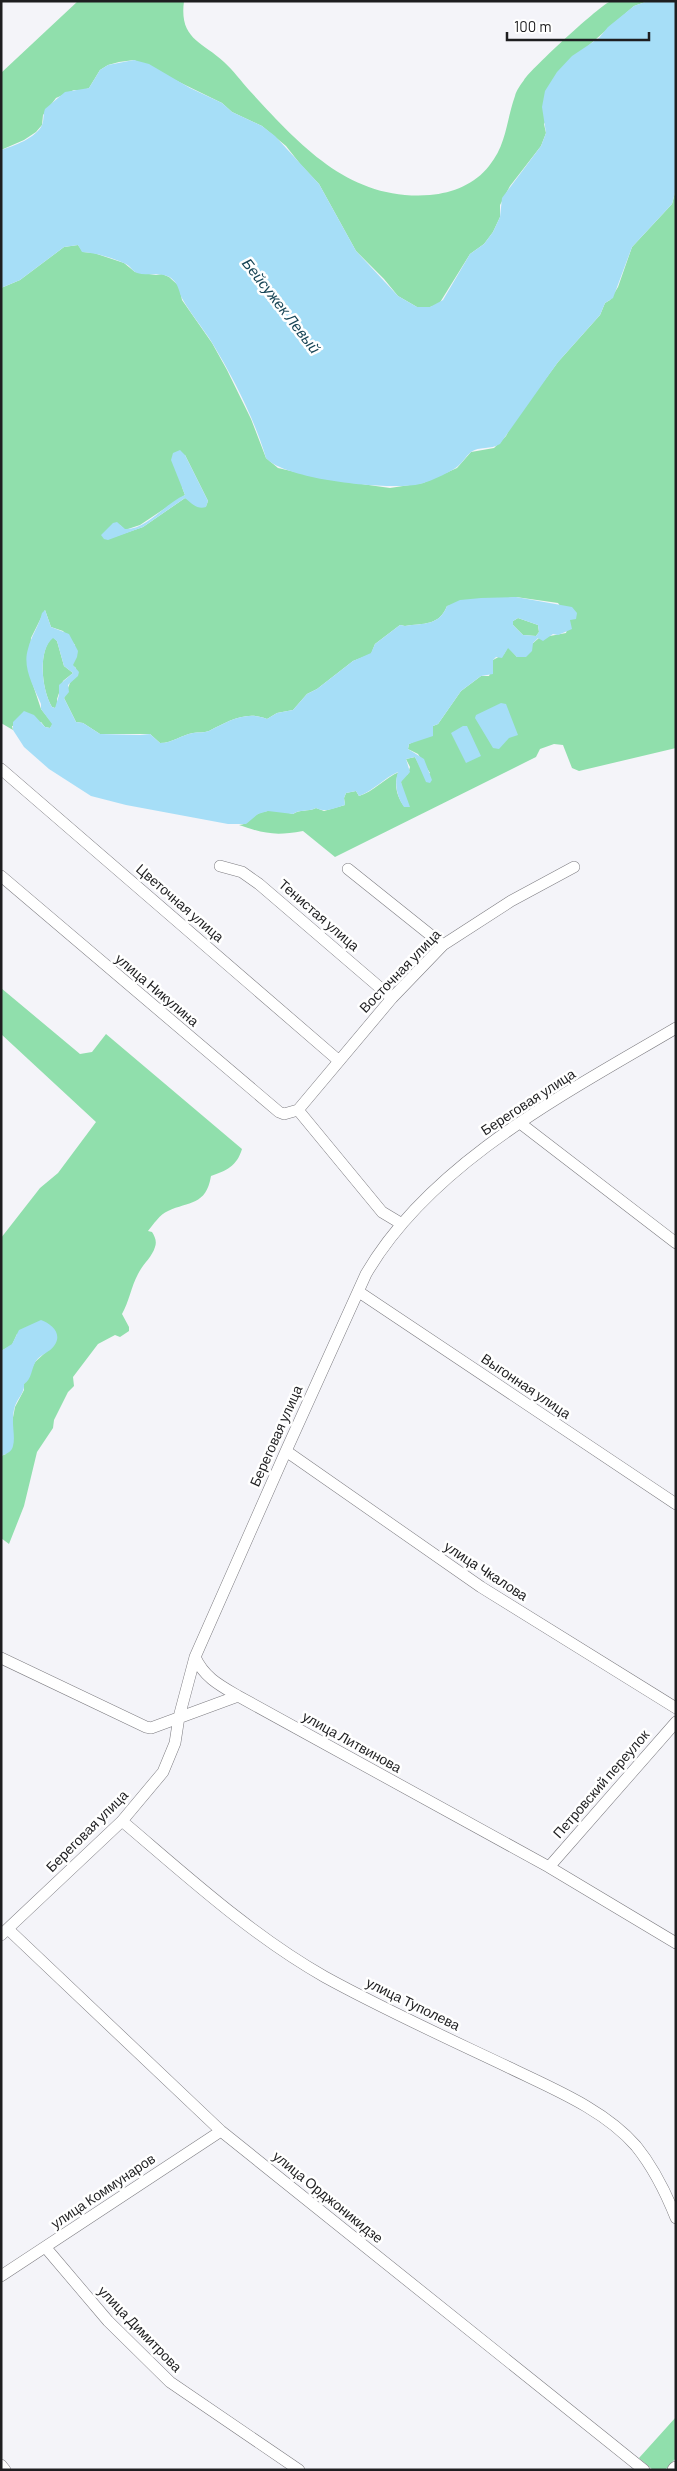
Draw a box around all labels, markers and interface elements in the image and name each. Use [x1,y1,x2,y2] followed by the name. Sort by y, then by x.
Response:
[507,10,650,42] scale bar
[514,17,552,35] text: 100 m
[239,254,325,357] water label: Бейсужек Левый
[133,860,228,945] street label: Цветочная улица
[276,875,363,954] street label: Тенистая улица
[355,925,444,1016] street label: Восточная улица
[112,950,203,1030] street label: улица Никулина
[477,1065,578,1138] street label: Береговая улица
[478,1349,574,1422] street label: Выгонная улица
[246,1382,306,1489] street label: Береговая улица
[441,1537,531,1604] street label: улица Чкалова
[300,1707,405,1776] street label: улица Литвинова
[549,1725,653,1841] street label: Петровский переулок
[42,1786,131,1875] street label: Береговая улица
[364,1974,463,2034] street label: улица Туполева
[270,2147,387,2246] street label: улица Орджоникидзе
[47,2149,158,2232] street label: улица Коммунаров
[95,2282,186,2375] street label: улица Димитрова

